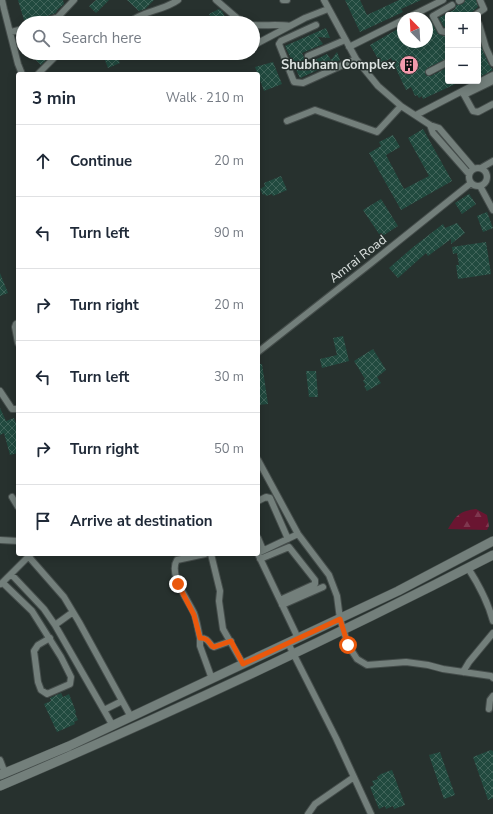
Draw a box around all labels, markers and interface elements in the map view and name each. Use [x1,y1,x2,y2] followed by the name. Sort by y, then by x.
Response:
[397,12,433,48] north arrow
[445,12,481,84] map controls
[445,12,481,48] button: +
[16,16,260,60] search box
[30,27,52,49] icon: search
[62,28,142,48] text: Search here
[445,48,481,84] button: −
[398,54,420,76] building icon: Shubham Complex
[281,56,396,74] place label: Shubham Complex
[32,87,76,110] text: 3 min
[166,89,244,107] text: Walk · 210 m
[32,150,54,172] icon: ahead
[70,151,132,171] text: Continue
[214,152,244,170] text: 20 m
[32,222,54,244] icon: left
[70,223,129,243] text: Turn left
[214,224,244,242] text: 90 m
[325,231,391,287] street label: Amrai Road
[32,294,54,316] icon: right
[70,295,139,315] text: Turn right
[214,296,244,314] text: 20 m
[32,366,54,388] icon: left
[70,367,129,387] text: Turn left
[214,368,244,386] text: 30 m
[32,438,54,460] icon: right
[70,439,139,459] text: Turn right
[214,440,244,458] text: 50 m
[32,510,54,532] icon: arrive
[70,511,213,531] text: Arrive at destination
[169,575,187,593] route end
[339,636,357,654] route start

